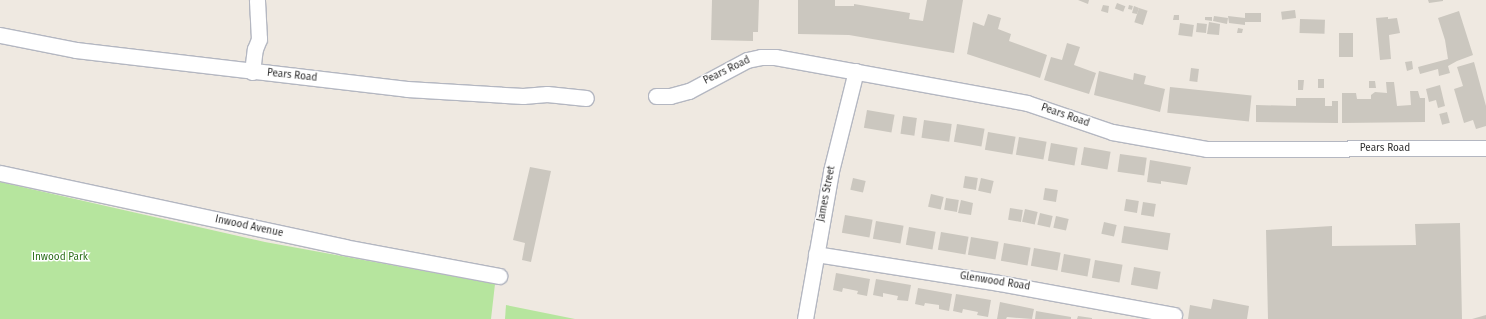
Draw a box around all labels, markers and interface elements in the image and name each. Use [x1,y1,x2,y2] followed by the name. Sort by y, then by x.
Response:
[702,55,752,87] street label: Pears Road
[266,67,318,85] street label: Pears Road
[1039,102,1091,130] street label: Pears Road
[1360,143,1410,155] street label: Pears Road
[816,165,838,223] street label: James Street
[214,214,284,240] street label: Inwood Avenue
[32,252,88,264] park label: Inwood Park
[959,271,1031,293] street label: Glenwood Road

